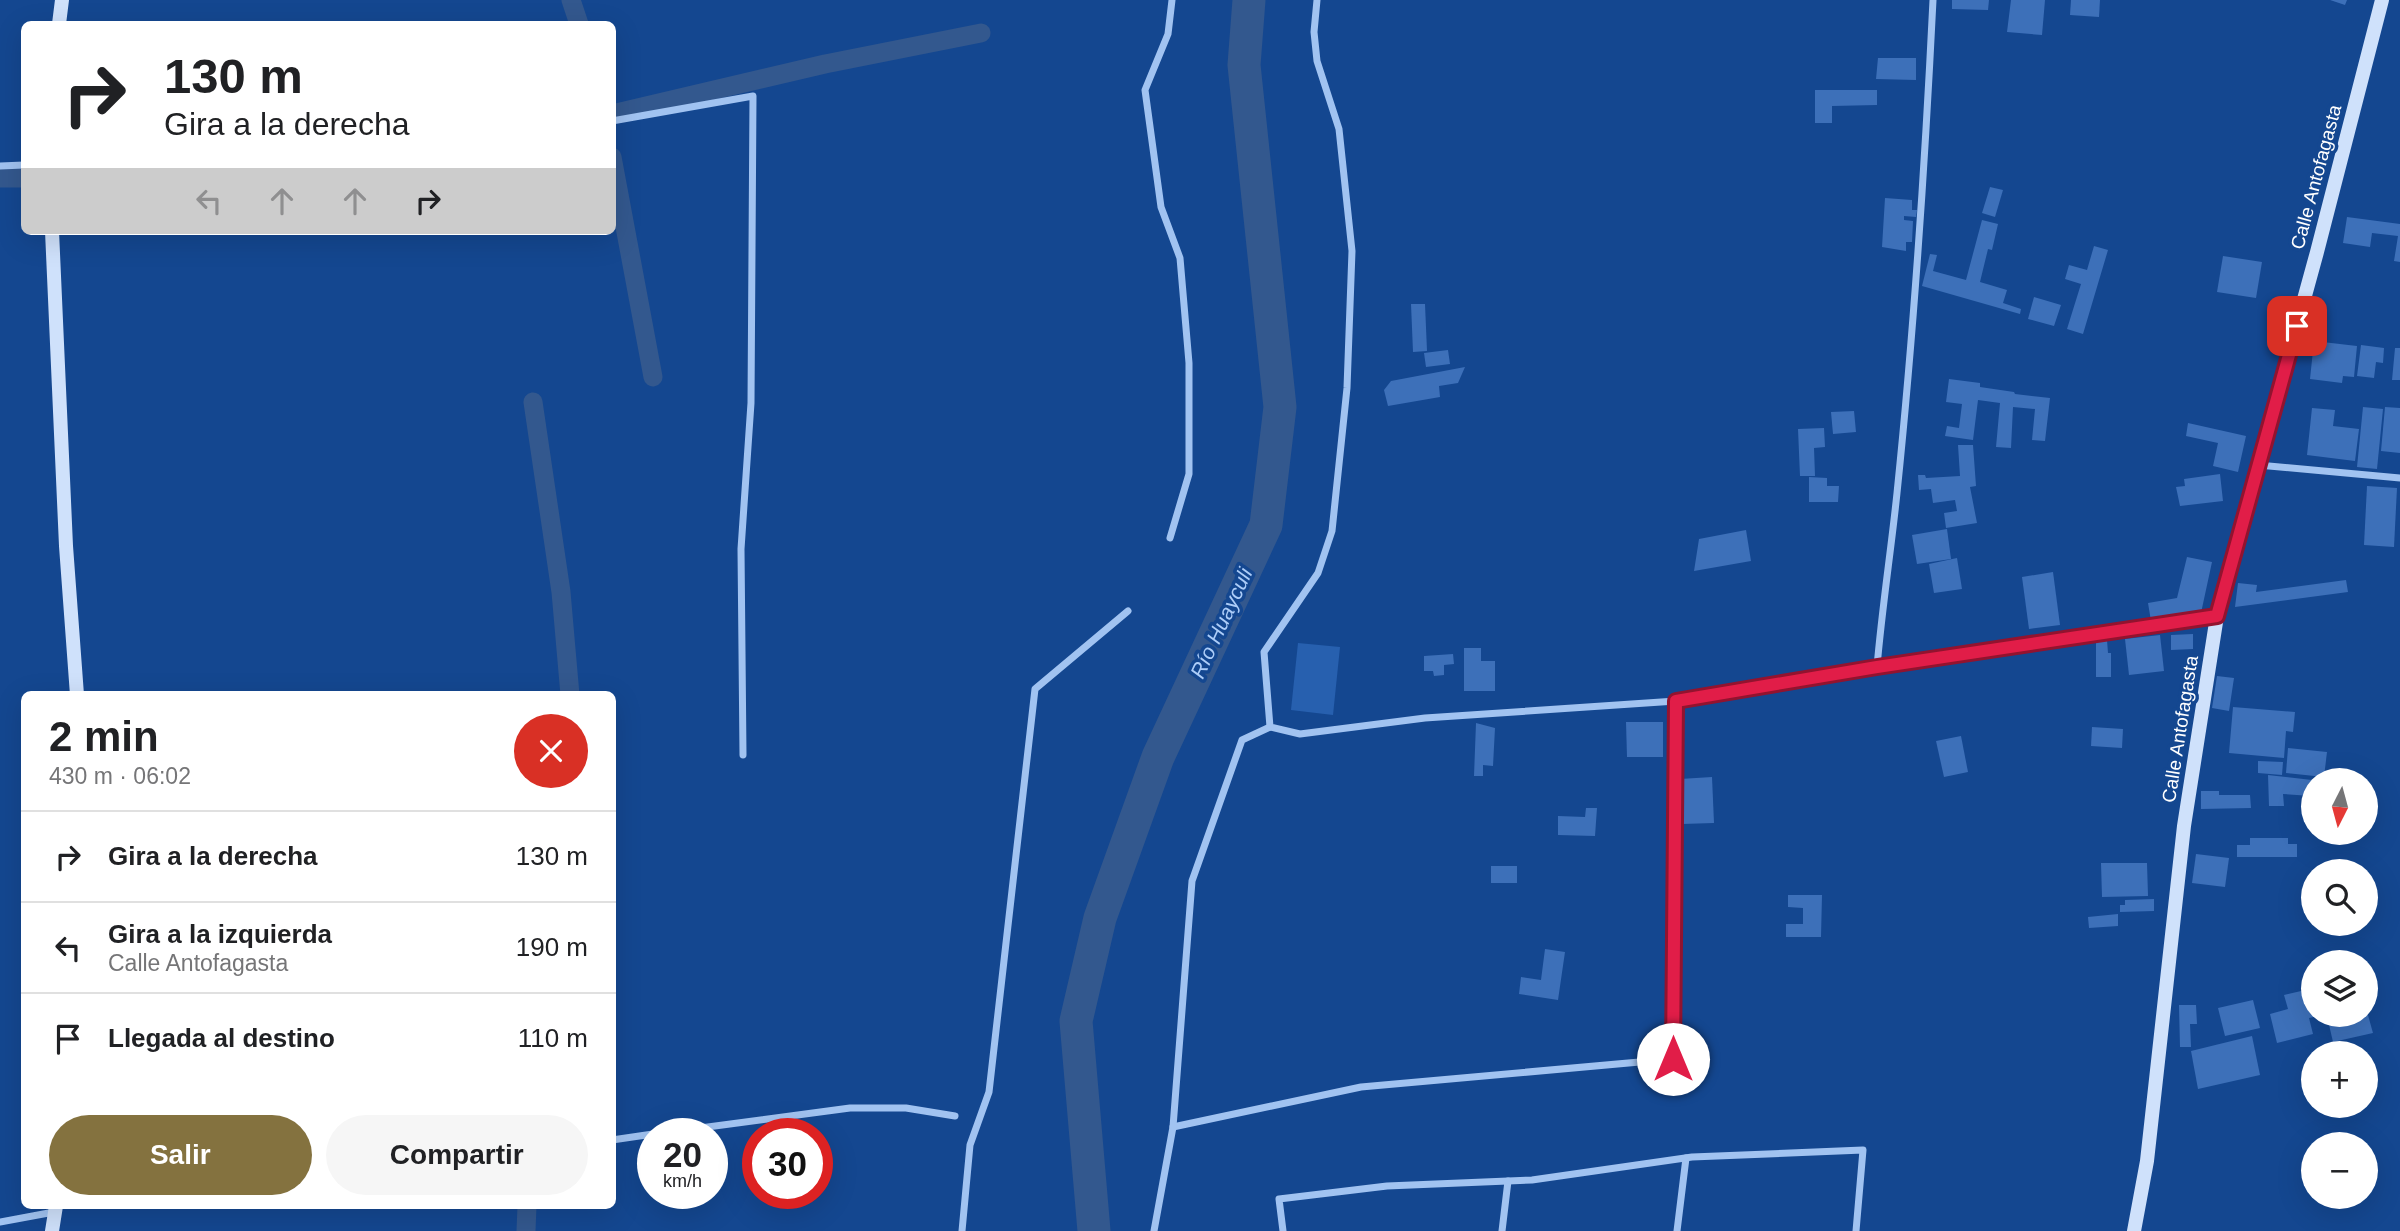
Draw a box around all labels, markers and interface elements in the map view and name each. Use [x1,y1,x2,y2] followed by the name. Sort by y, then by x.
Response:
[49,49,140,140] icon: right
[164,49,303,103] text: 130 m
[2287,102,2346,252] street label: Calle Antofagasta
[164,106,409,142] text: Gira a la derecha
[190,182,228,220] icon: left
[263,182,301,220] icon: ahead
[336,182,374,220] icon: ahead
[409,182,447,220] icon: right
[2267,296,2327,356] pin
[2278,307,2316,345] icon: arrive
[1185,563,1257,682] water label: Río Huayculi
[2158,653,2202,804] street label: Calle Antofagasta
[49,713,159,760] text: 2 min
[514,714,588,788] button: close
[49,763,191,789] text: 430 m · 06:02
[2301,768,2378,845] north arrow
[2301,768,2378,1209] map controls
[49,838,87,876] icon: right
[108,841,318,871] text: Gira a la derecha
[516,841,588,871] text: 130 m
[2301,859,2378,936] button: search
[108,919,332,949] text: Gira a la izquierda
[49,929,87,967] icon: left
[516,932,588,962] text: 190 m
[108,950,288,976] text: Calle Antofagasta
[2301,950,2378,1027] button: layers
[49,1020,87,1058] icon: arrive
[1636,1022,1710,1096] position arrow
[108,1023,335,1053] text: Llegada al destino
[518,1023,588,1053] text: 110 m
[2301,1041,2378,1118] button: +
[49,1115,312,1195] button: Salir
[326,1115,588,1195] button: Compartir
[742,1118,833,1209] speed limit sign: 30
[2301,1132,2378,1209] button: −
[663,1135,702,1174] text: 20
[663,1171,702,1191] text: km/h

